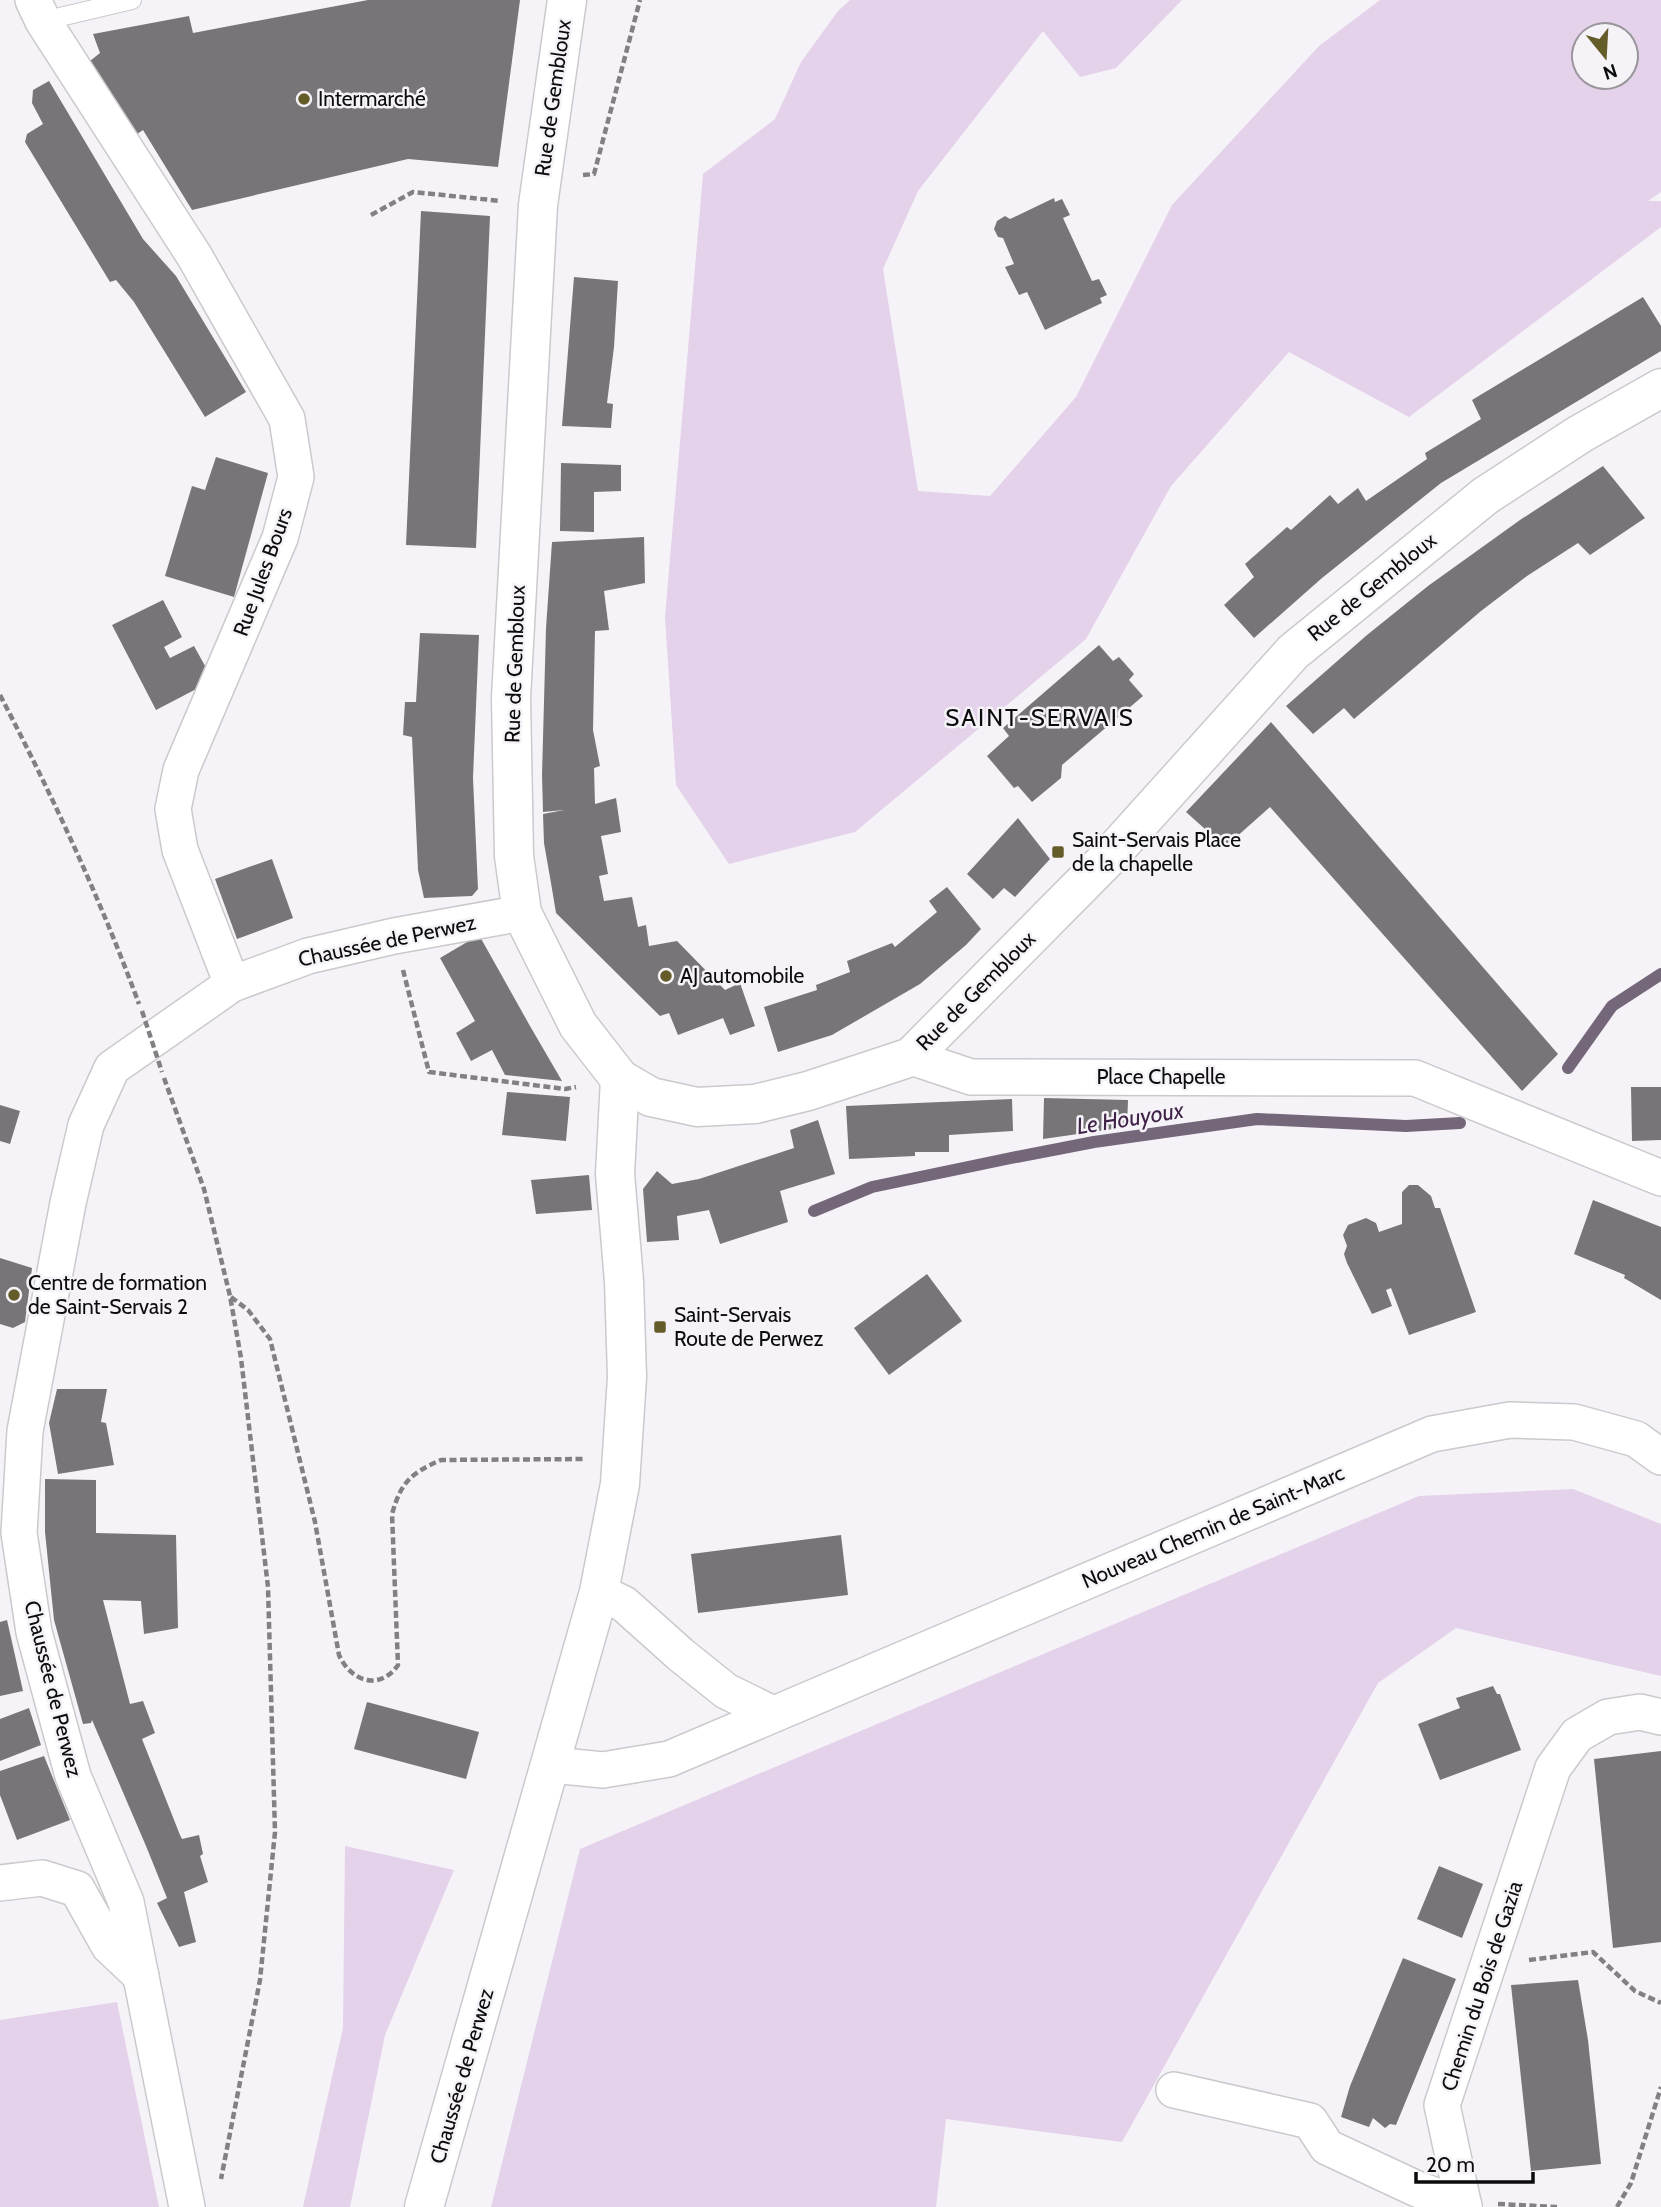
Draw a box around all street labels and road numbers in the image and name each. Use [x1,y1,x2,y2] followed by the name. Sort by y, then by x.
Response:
[529,18,576,178] street label: Rue de Gembloux
[228,504,297,639] street label: Rue Jules Bours
[1302,527,1441,646] street label: Rue de Gembloux
[499,584,530,743] street label: Rue de Gembloux
[296,909,478,972] street label: Chaussée de Perwez
[911,926,1040,1055] street label: Rue de Gembloux
[1096,1064,1226,1089] street label: Place Chapelle
[1078,1460,1348,1593] street label: Nouveau Chemin de Saint-Marc
[19,1598,88,1780] street label: Chaussée de Perwez
[1436,1878,1527,2094] street label: Chemin du Bois de Gazia
[425,1985,499,2166] street label: Chaussée de Perwez

